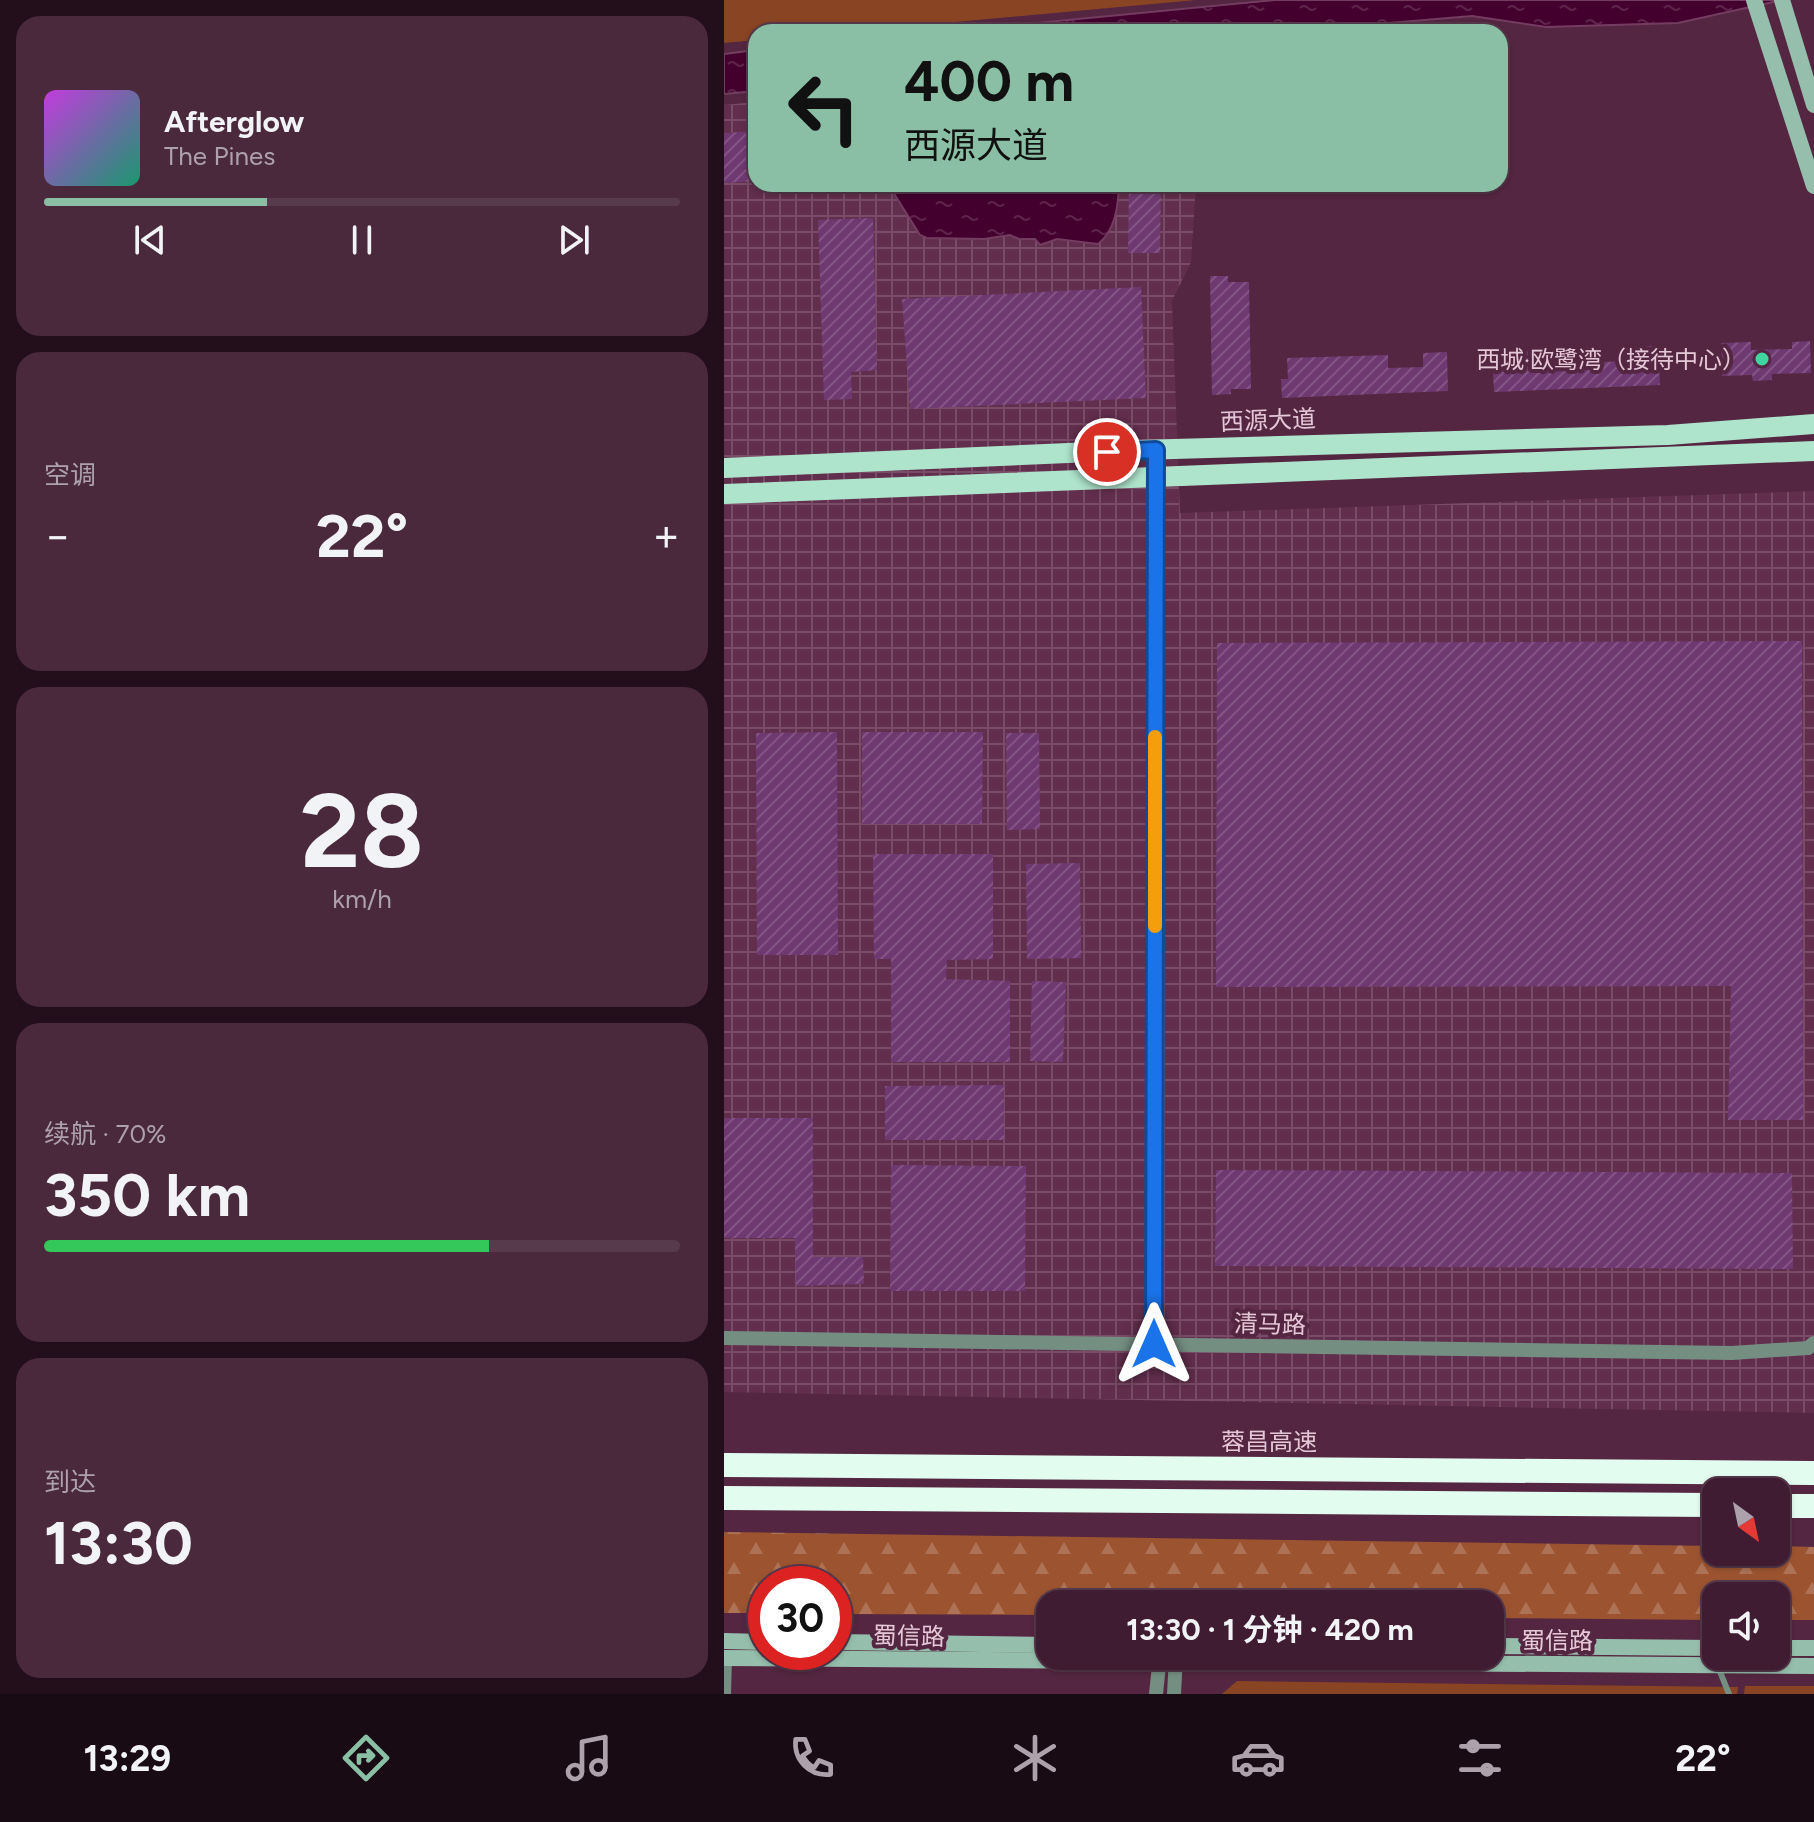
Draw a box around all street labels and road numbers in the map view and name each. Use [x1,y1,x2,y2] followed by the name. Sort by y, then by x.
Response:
[1220,404,1316,436] street label: 西源大道
[1234,1309,1306,1339] street label: 清马路
[1221,1427,1317,1456] street label: 蓉昌高速
[873,1621,945,1651] street label: 蜀信路
[1521,1626,1593,1655] street label: 蜀信路

